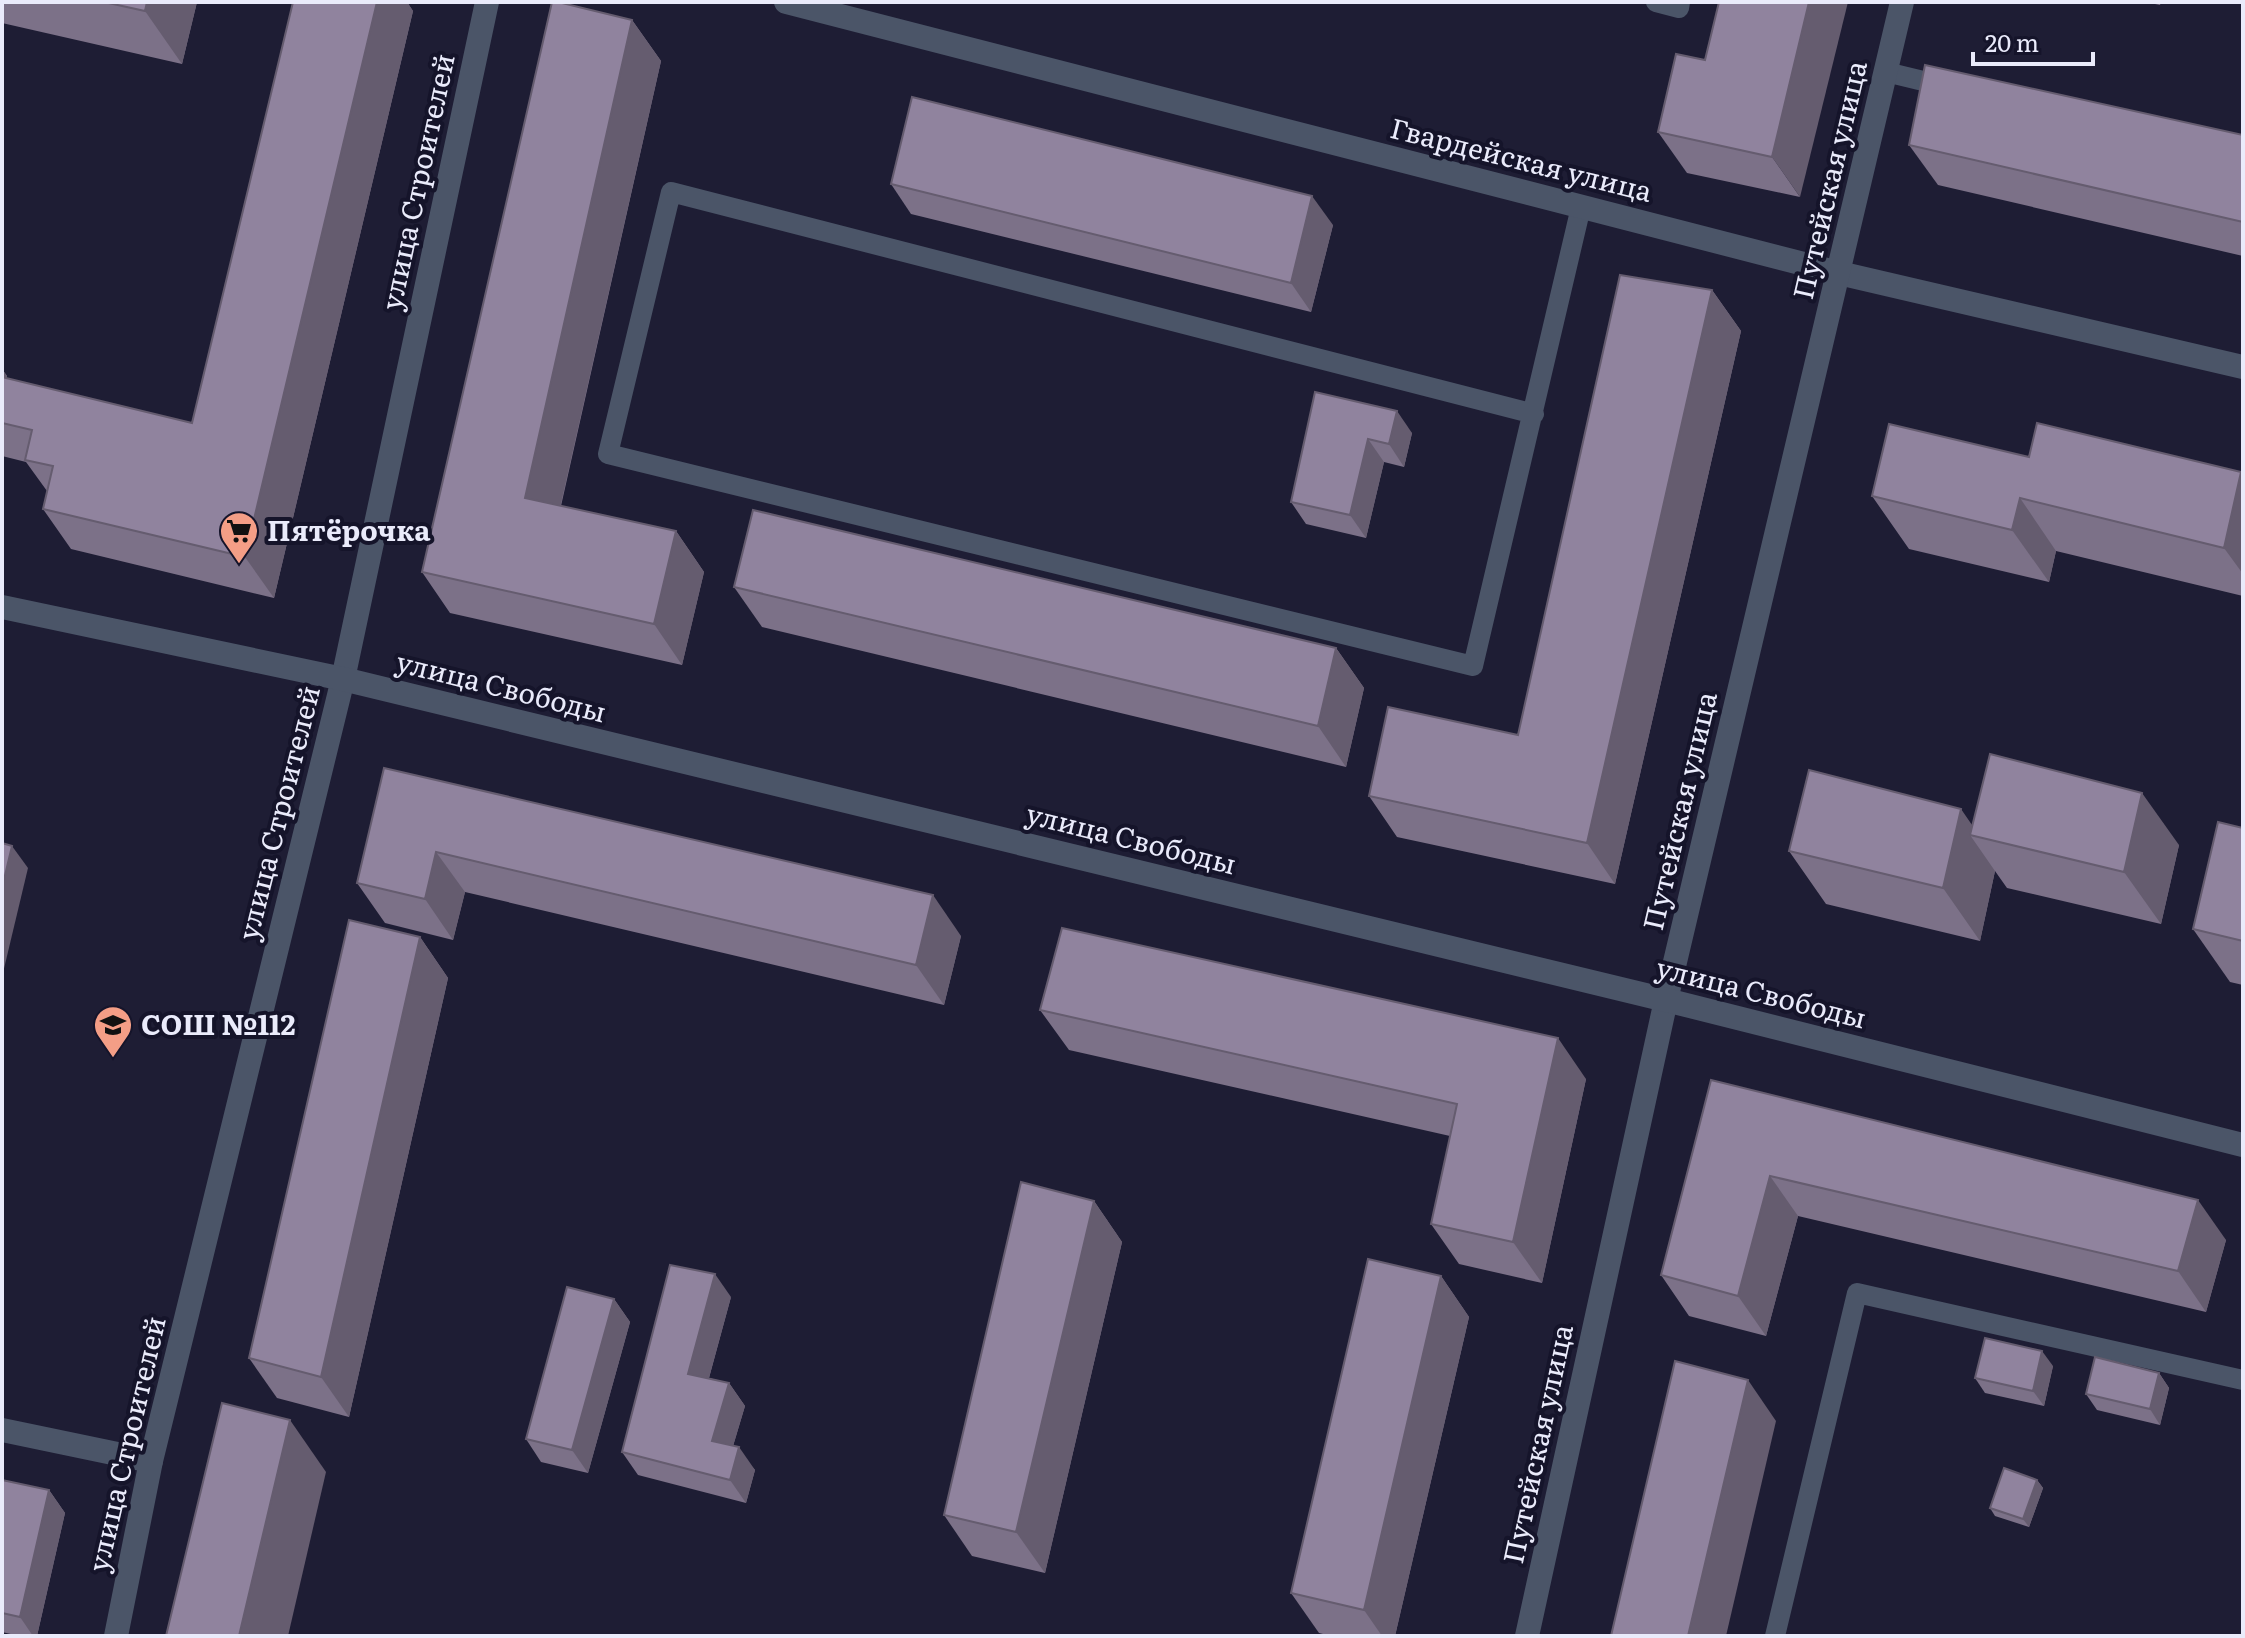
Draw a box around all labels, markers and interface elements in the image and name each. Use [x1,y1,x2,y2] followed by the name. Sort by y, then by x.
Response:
[1973,16,2093,66] scale bar
[1985,24,2039,59] text: 20 m
[368,50,464,314] street label: улица Строителей
[1780,56,1876,303] street label: Путейская улица
[1386,105,1657,211] street label: Гвардейская улица
[267,508,431,550] place label: Пятёрочка
[218,510,260,565] supermarket icon: Пятёрочка
[392,639,611,731] street label: улица Свободы
[225,681,329,944] street label: улица Строителей
[1630,687,1726,934] street label: Путейская улица
[1022,791,1241,883] street label: улица Свободы
[1652,945,1871,1037] street label: улица Свободы
[141,1002,296,1044] place label: СОШ №112
[92,1004,134,1059] school or university icon: СОШ №112
[75,1312,175,1575] street label: улица Строителей
[1490,1320,1582,1567] street label: Путейская улица

